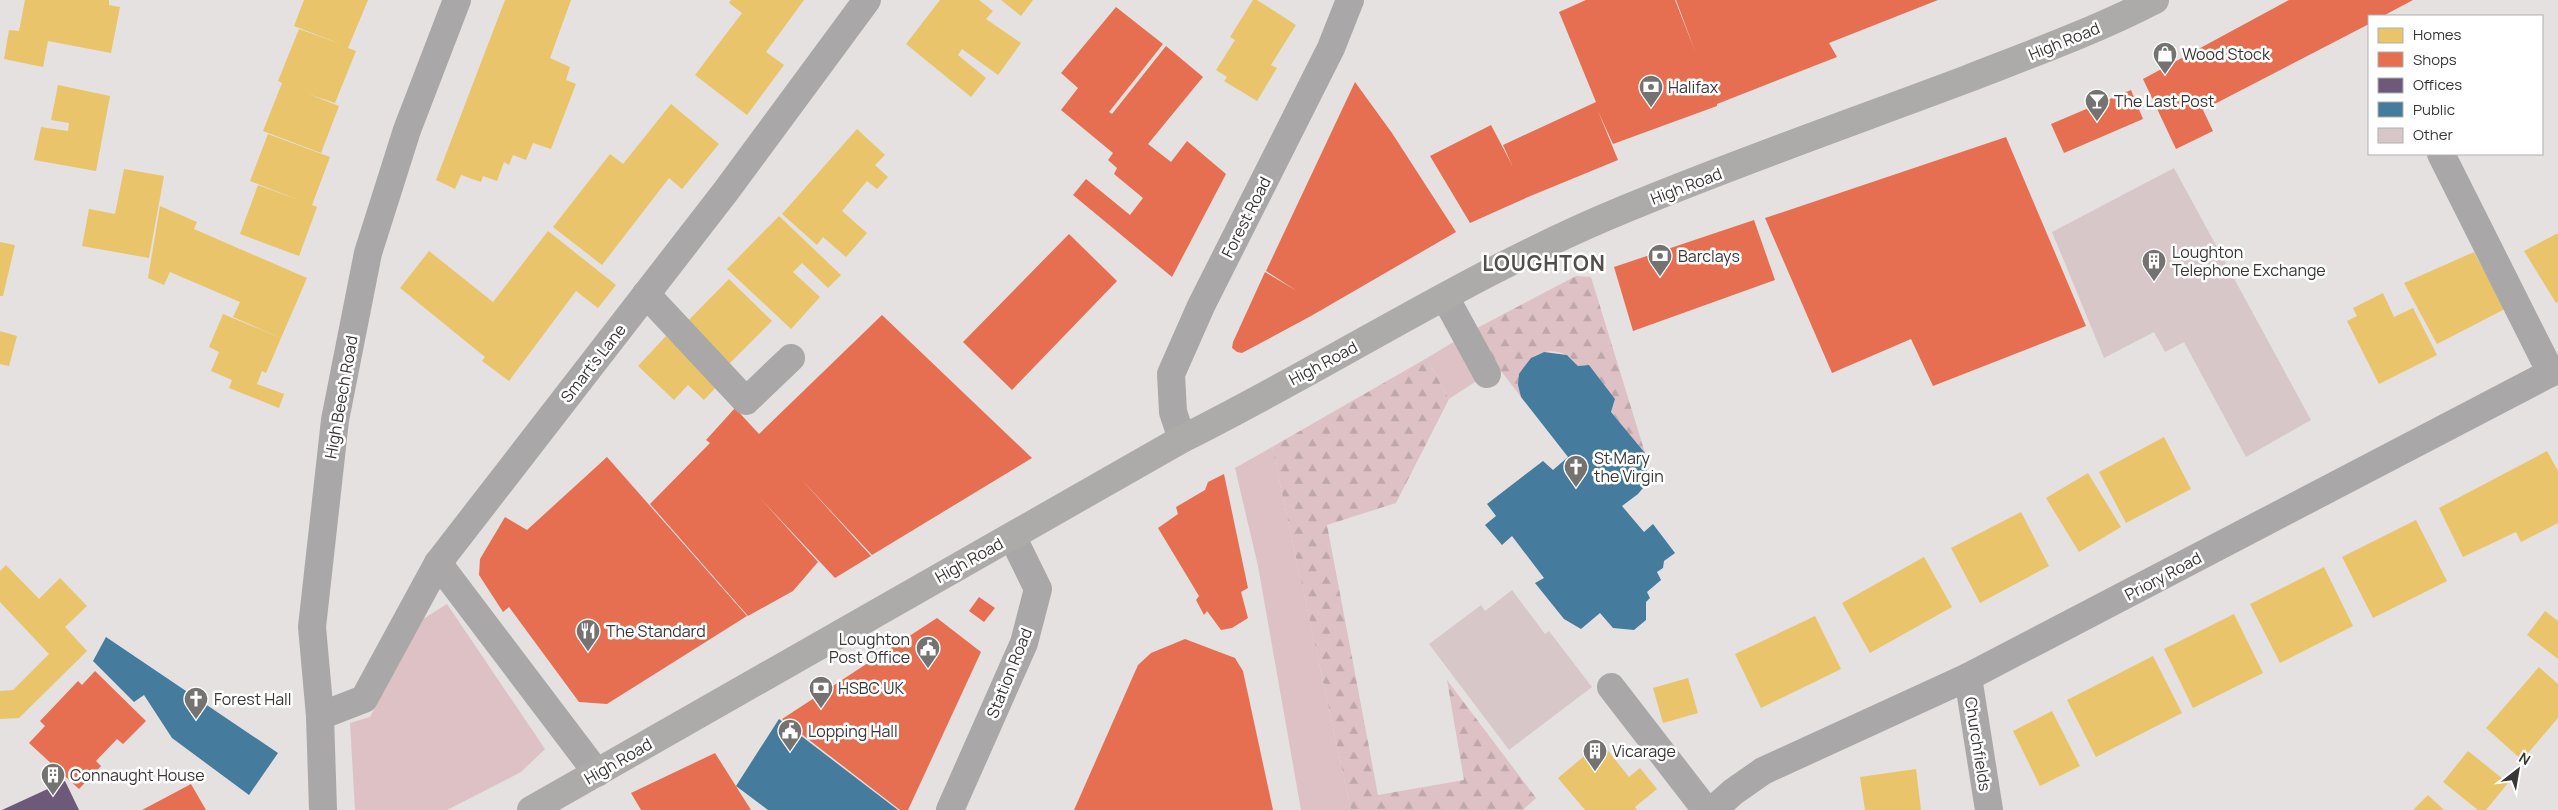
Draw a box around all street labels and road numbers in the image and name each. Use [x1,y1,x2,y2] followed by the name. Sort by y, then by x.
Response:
[2025,17,2103,65] street label: High Road
[1647,162,1725,210] street label: High Road
[1216,173,1276,261] street label: Forest Road
[555,319,631,407] street label: Smart's Lane
[319,334,363,460] street label: High Beech Road
[1285,336,1361,390] street label: High Road
[931,532,1007,588] street label: High Road
[2121,547,2205,605] street label: Priory Road
[981,625,1037,721] street label: Station Road
[1960,695,1996,793] street label: Churchfields
[580,733,656,789] street label: High Road

